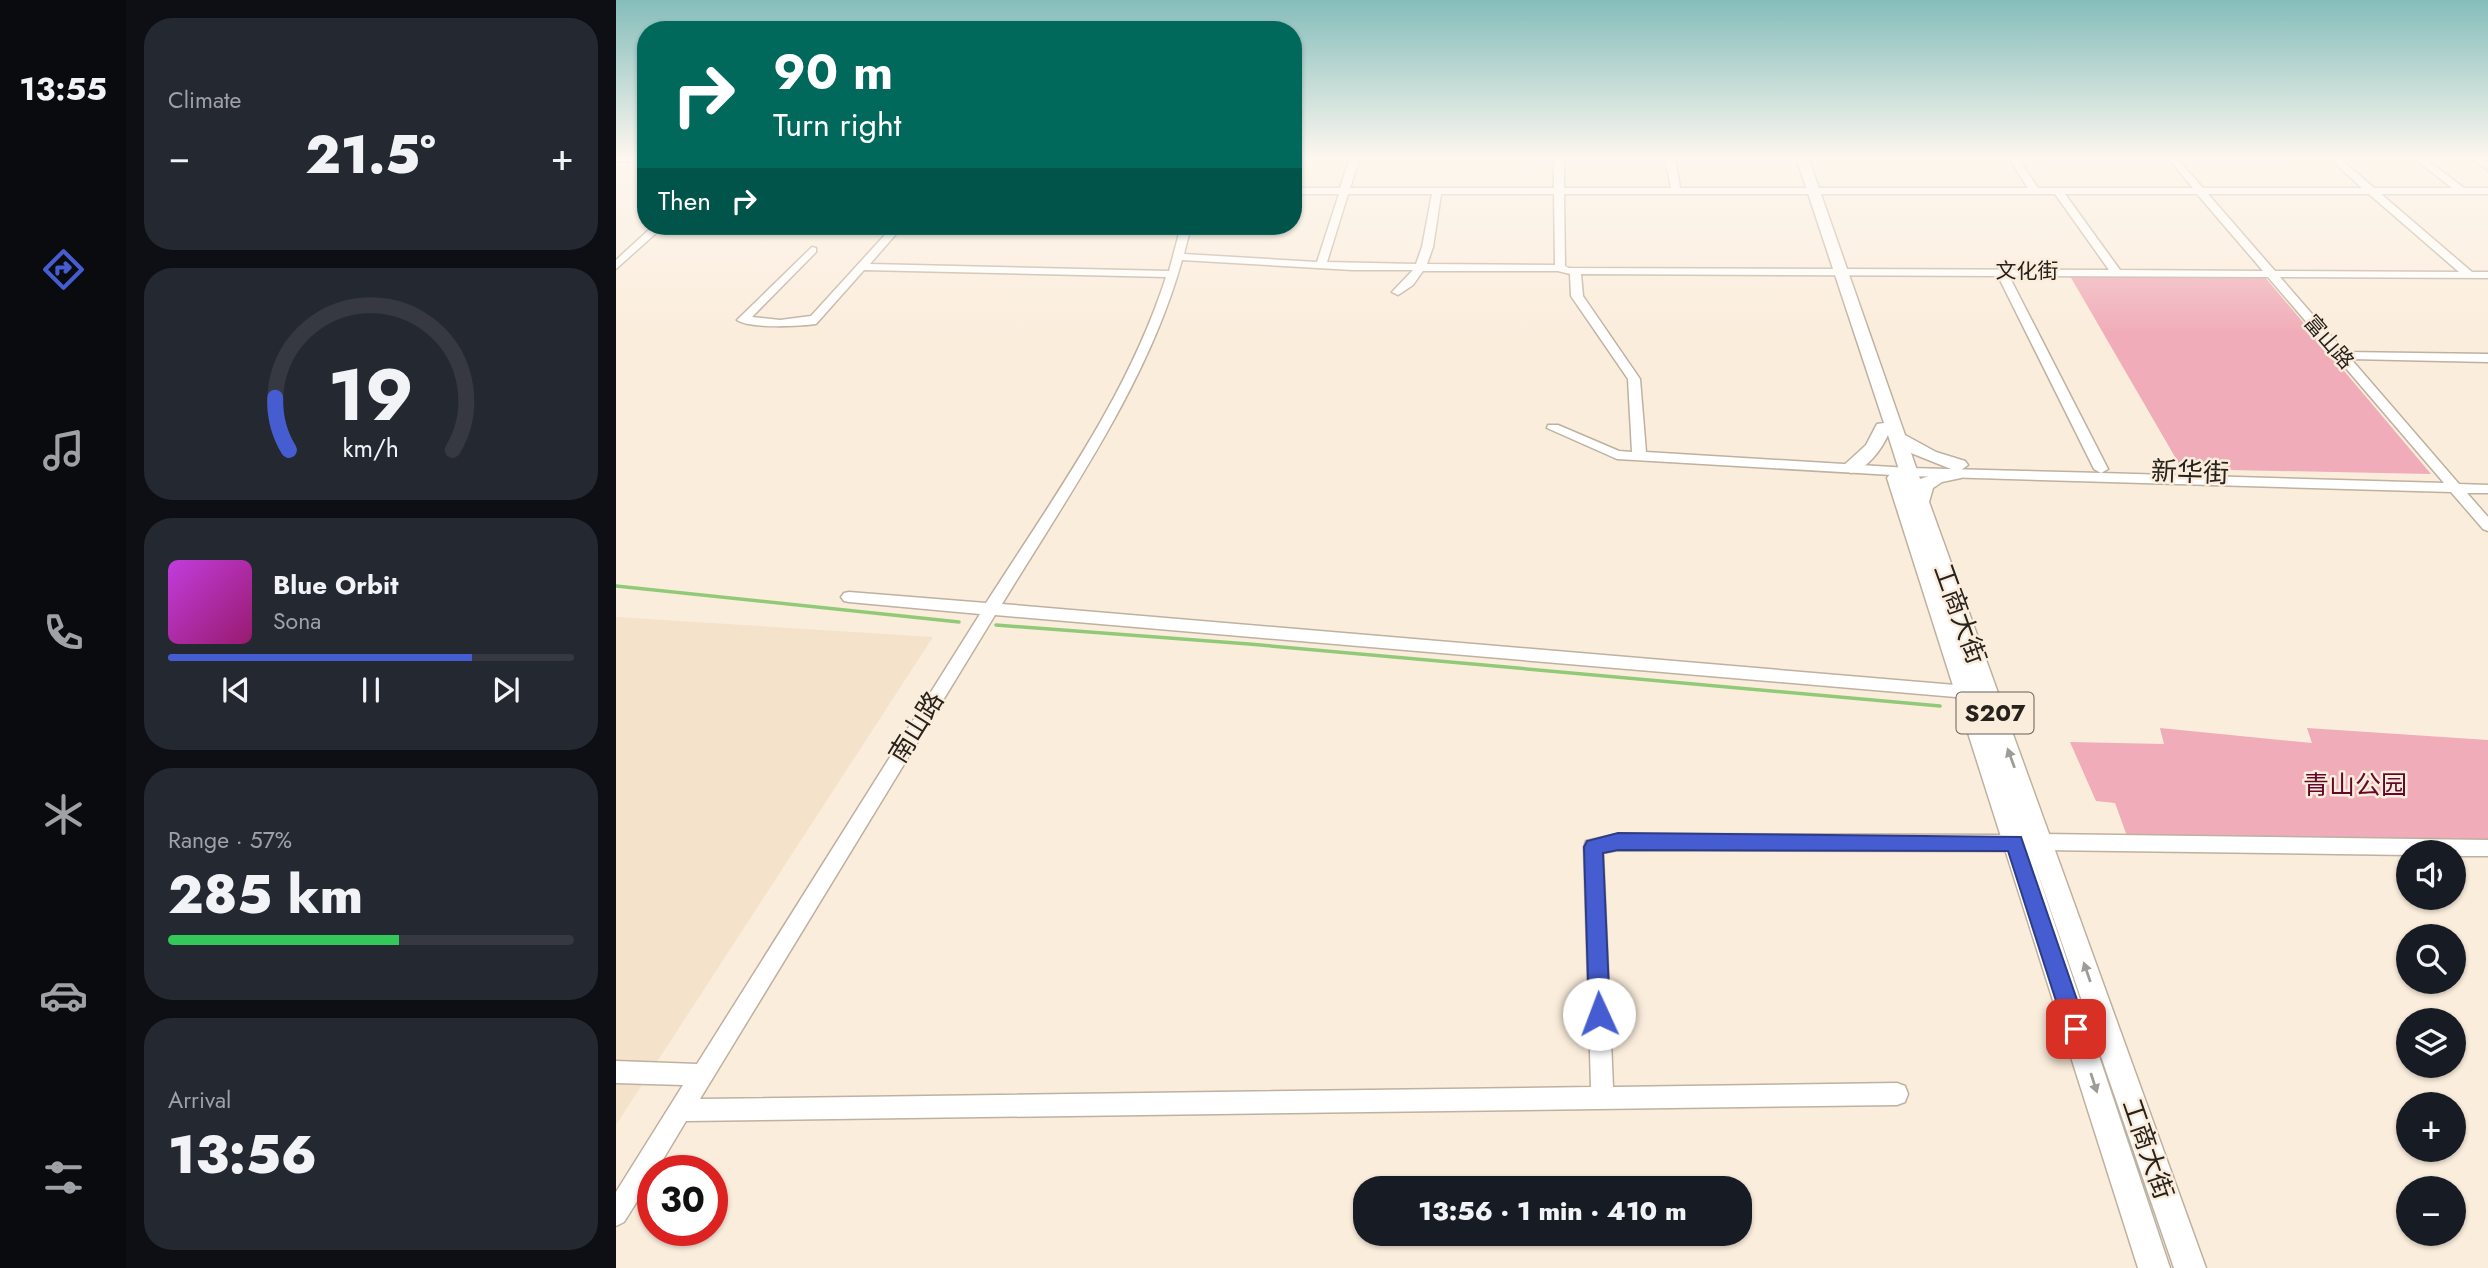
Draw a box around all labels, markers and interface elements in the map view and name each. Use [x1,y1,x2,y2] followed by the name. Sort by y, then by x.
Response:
[773,37,893,107] text: 90 m
[658,49,749,140] icon: right
[19,66,107,112] text: 13:55
[168,83,241,117] text: Climate
[773,102,902,148] text: Turn right
[305,117,436,193] text: 21.5°
[168,129,190,184] text: −
[551,129,574,184] text: +
[658,182,711,220] text: Then
[725,182,763,220] icon: right
[39,245,88,294] icon: directions
[1996,256,2059,286] street label: 文化街
[2297,308,2361,376] street label: 富山路
[328,342,414,447] text: 19
[39,426,88,475] icon: music
[343,430,399,466] text: km/h
[2150,452,2230,492] street label: 新华街
[1924,559,1996,669] street label: 工商大街
[273,566,398,604] text: Blue Orbit
[273,604,321,638] text: Sona
[39,608,88,657] icon: phone
[217,671,255,709] icon: previous
[352,671,390,709] icon: pause
[487,671,525,709] icon: next
[879,684,953,770] street label: 南山路
[1956,692,2034,734] road number: S207
[2005,747,2016,768] one-way arrow
[2303,766,2407,804] park label: 青山公园
[39,790,88,839] icon: climate
[168,823,292,857] text: Range · 57%
[2396,840,2466,1246] map controls
[2396,840,2466,910] button: sound
[168,857,363,933] text: 285 km
[2396,924,2466,994] button: search
[2081,962,2092,983] one-way arrow
[39,971,88,1020] icon: car
[1562,977,1636,1051] position arrow
[2046,999,2106,1059] pin
[2396,1008,2466,1078] button: layers
[2057,1010,2095,1048] icon: arrive
[2089,1073,2099,1094] one-way arrow
[168,1083,231,1117] text: Arrival
[2396,1092,2466,1162] button: +
[2113,1094,2183,1204] street label: 工商大街
[168,1117,317,1193] text: 13:56
[39,1153,88,1202] icon: filters
[637,1155,728,1246] speed limit sign: 30
[2396,1176,2466,1246] button: −
[1418,1192,1687,1230] text: 13:56 · 1 min · 410 m

